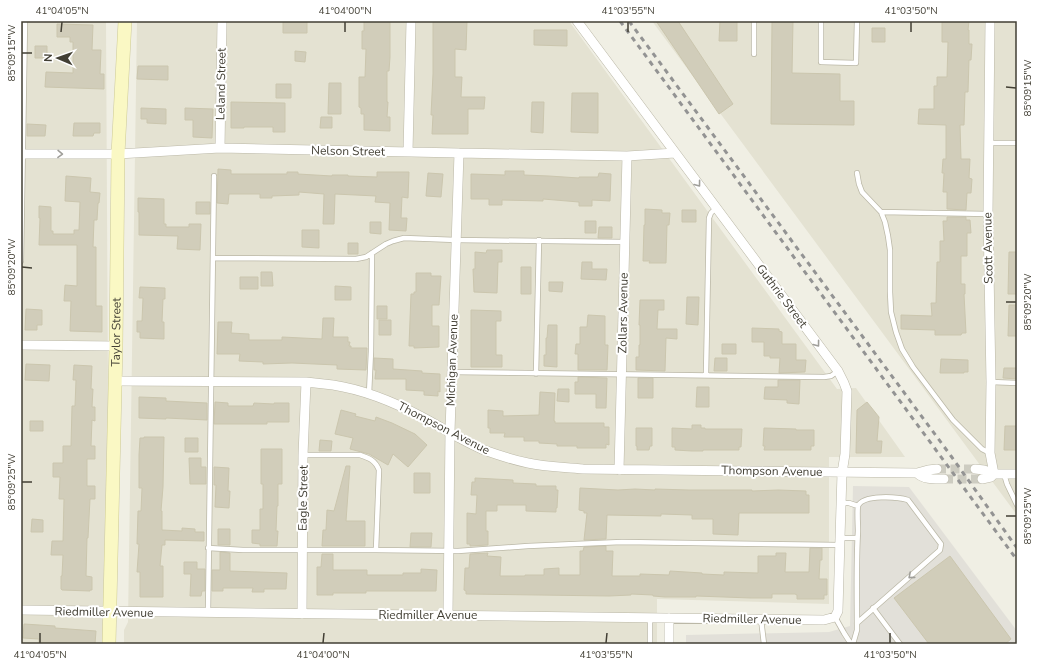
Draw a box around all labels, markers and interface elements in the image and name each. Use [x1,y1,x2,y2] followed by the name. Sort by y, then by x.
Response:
[35,4,89,18] text: 41°04'05"N
[318,4,372,18] text: 41°04'00"N
[601,4,655,18] text: 41°03'55"N
[884,4,938,18] text: 41°03'50"N
[5,25,19,81] text: 85°09'15"W
[38,38,78,78] north arrow
[212,47,230,120] street label: Leland Street
[41,53,56,62] text: N
[1021,60,1035,116] text: 85°09'15"W
[311,142,386,160] street label: Nelson Street
[57,150,63,158] one-way arrow
[693,179,700,186] one-way arrow
[979,212,997,284] street label: Scott Avenue
[5,239,19,295] text: 85°09'20"W
[753,261,812,332] street label: Guthrie Street
[614,272,632,354] street label: Zollars Avenue
[1021,274,1035,330] text: 85°09'20"W
[108,297,125,367] street label: Taylor Street
[442,314,462,406] street label: Michigan Avenue
[813,340,820,347] one-way arrow
[395,398,493,458] street label: Thompson Avenue
[5,454,19,510] text: 85°09'25"W
[721,462,823,480] street label: Thompson Avenue
[294,464,312,531] street label: Eagle Street
[1021,488,1035,544] text: 85°09'25"W
[908,571,916,578] one-way arrow
[54,603,154,621] street label: Riedmiller Avenue
[379,607,477,623] street label: Riedmiller Avenue
[702,610,802,628] street label: Riedmiller Avenue
[13,648,67,662] text: 41°04'05"N
[296,648,350,662] text: 41°04'00"N
[579,648,633,662] text: 41°03'55"N
[863,648,917,662] text: 41°03'50"N

